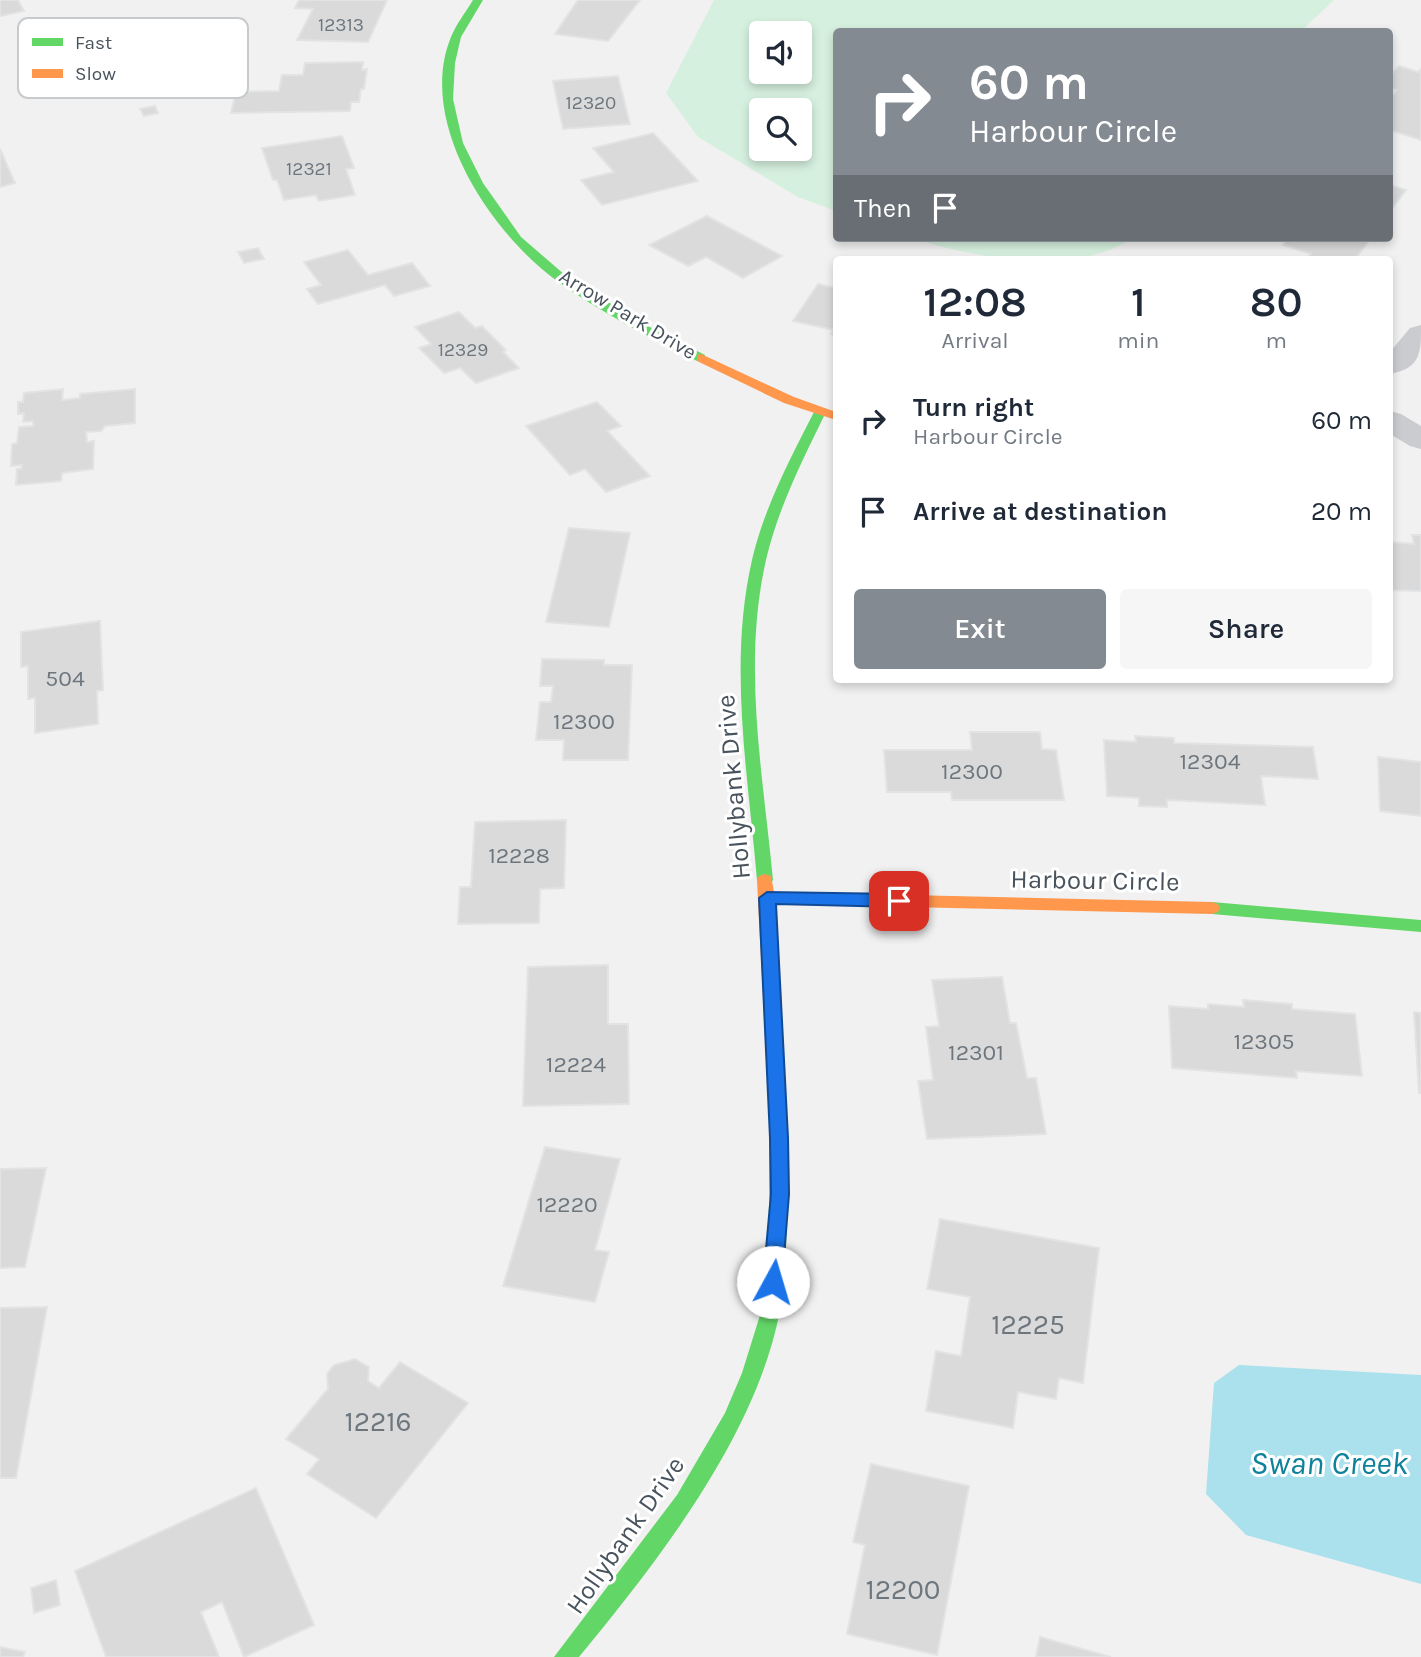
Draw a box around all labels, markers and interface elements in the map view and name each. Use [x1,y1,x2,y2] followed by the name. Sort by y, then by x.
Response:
[318,14,364,36] house number: 12313
[18,18,248,98] legend
[749,21,812,161] map controls
[749,21,812,84] button: sound
[75,32,112,54] text: Fast
[969,54,1089,111] text: 60 m
[854,56,945,147] icon: right
[75,63,116,85] text: Slow
[566,92,616,114] house number: 12320
[749,98,812,161] button: search
[969,113,1177,150] text: Harbour Circle
[286,158,332,180] house number: 12321
[926,189,964,227] icon: arrive
[854,193,912,224] text: Then
[555,264,701,364] street label: Arrow Park Drive
[923,277,1027,327] text: 12:08
[1131,277,1146,327] text: 1
[1250,277,1303,327] text: 80
[941,327,1009,354] text: Arrival
[1117,327,1159,354] text: min
[1265,327,1287,354] text: m
[438,339,488,361] house number: 12329
[913,392,1034,423] text: Turn right
[854,402,892,440] icon: right
[1311,405,1372,436] text: 60 m
[913,423,1063,450] text: Harbour Circle
[854,493,892,531] icon: arrive
[913,496,1167,527] text: Arrive at destination
[1311,496,1372,527] text: 20 m
[854,589,1106,669] button: Exit
[1120,589,1372,669] button: Share
[45,665,85,692] house number: 504
[710,693,757,881] street label: Hollybank Drive
[553,708,615,735] house number: 12300
[1179,748,1241,775] house number: 12304
[941,758,1003,785] house number: 12300
[488,842,550,869] house number: 12228
[1010,864,1180,897] street label: Harbour Circle
[869,871,929,931] pin
[880,882,918,920] icon: arrive
[1233,1028,1295,1055] house number: 12305
[948,1039,1004,1066] house number: 12301
[546,1051,606,1078] house number: 12224
[536,1191,598,1218] house number: 12220
[736,1245,810,1319] position arrow
[991,1308,1065,1341] house number: 12225
[345,1405,412,1438] house number: 12216
[1250,1444,1408,1482] water label: Swan Creek
[560,1451,691,1620] street label: Hollybank Drive
[866,1573,940,1606] house number: 12200

